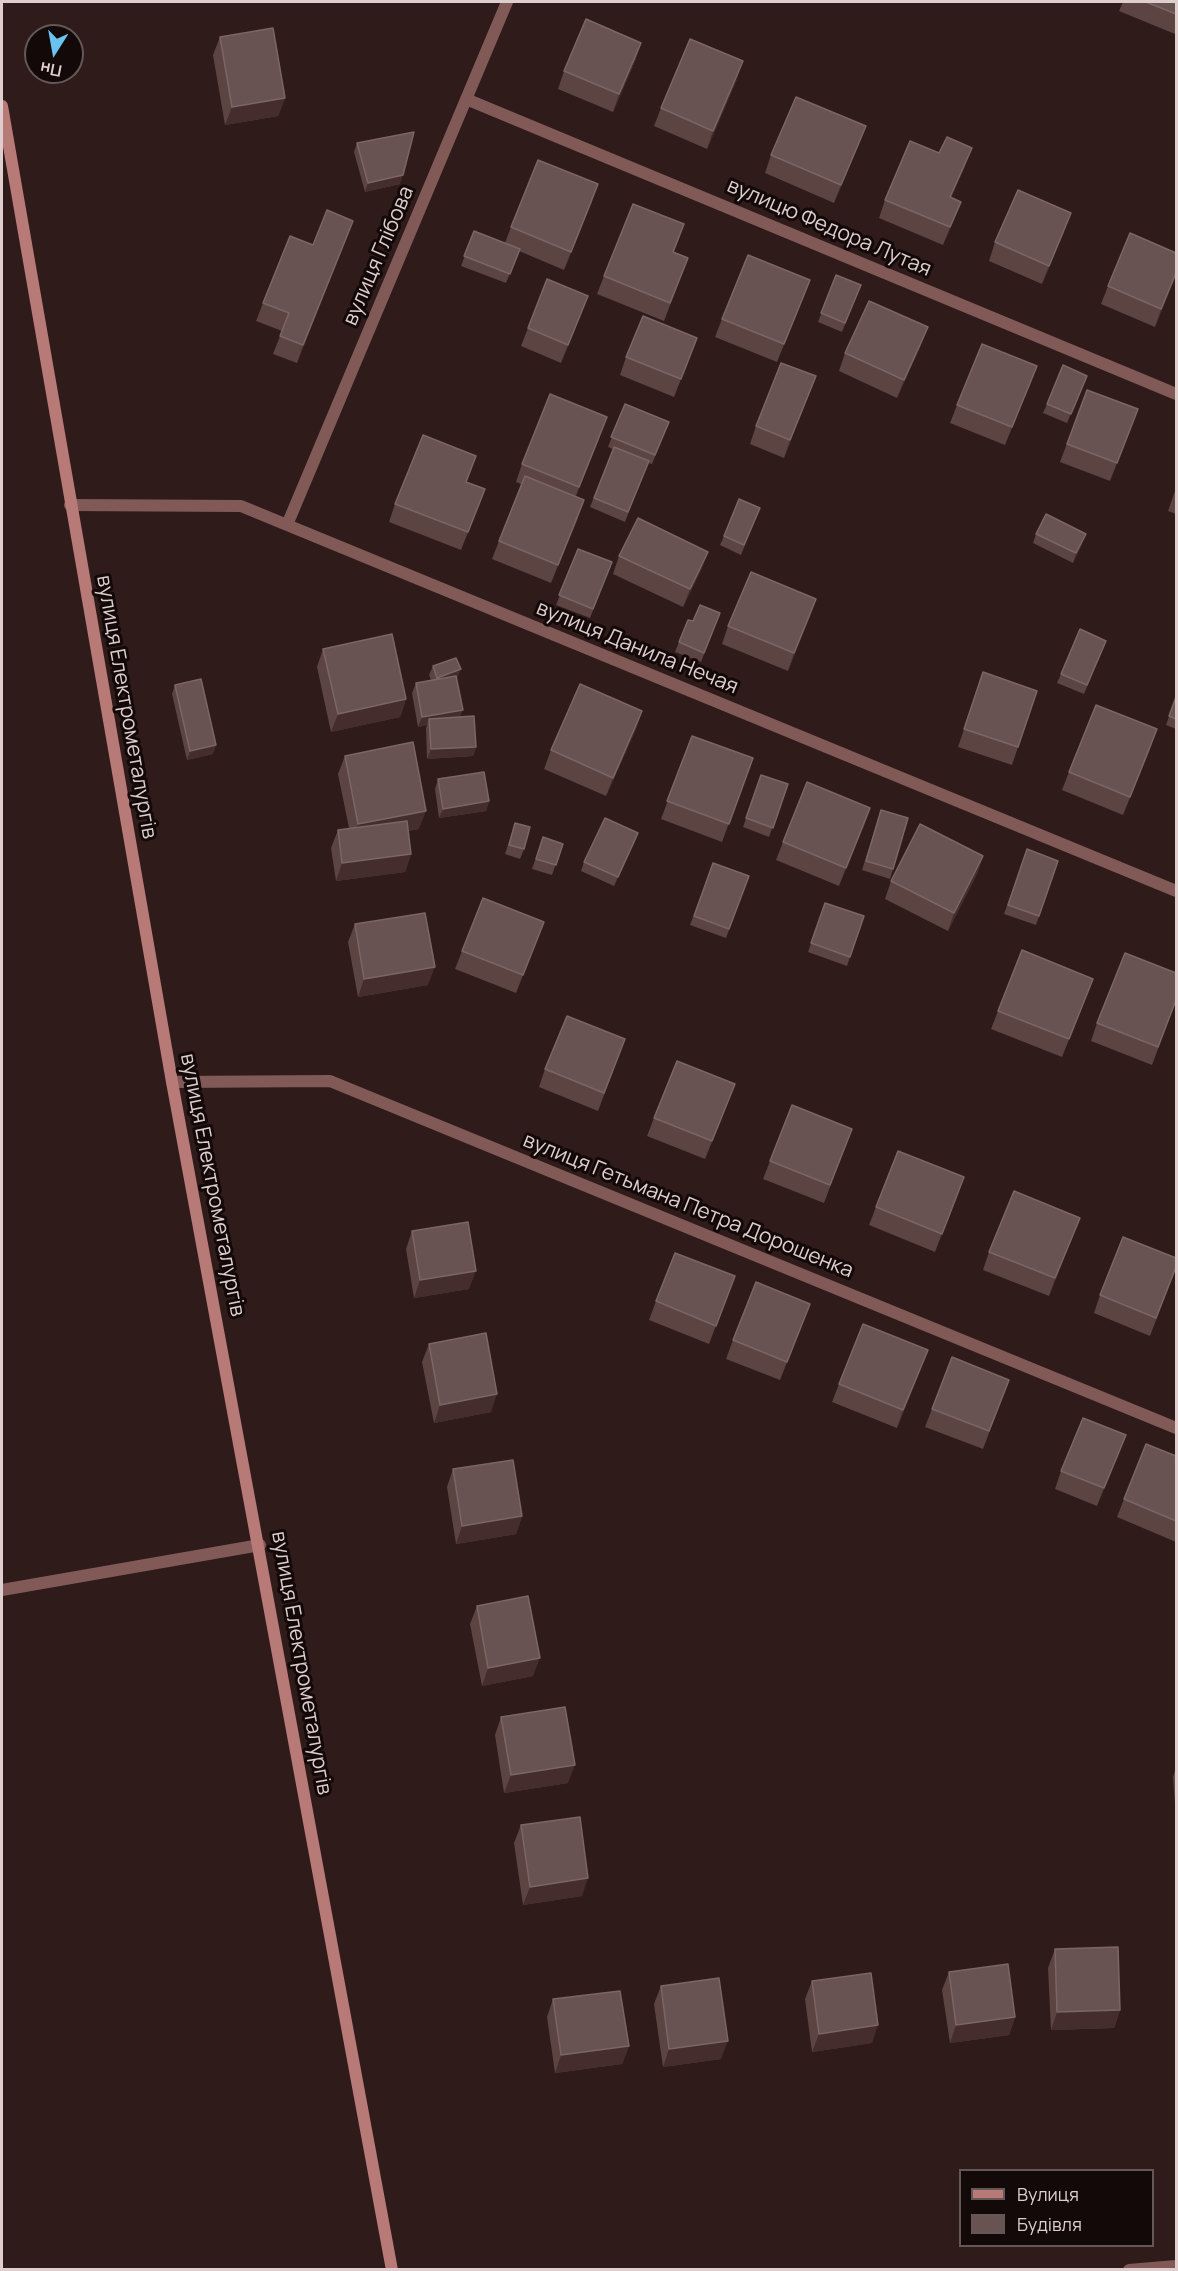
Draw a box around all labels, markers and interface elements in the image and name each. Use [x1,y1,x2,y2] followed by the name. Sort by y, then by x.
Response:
[24,24,84,84] north arrow
[38,57,64,83] text: Пн
[723,174,935,282] street label: вулицю Федора Лутая
[338,183,420,329] street label: вулиця Глібова
[90,573,162,841] street label: вулиця Електрометалургів
[532,596,742,700] street label: вулиця Данила Нечая
[174,1052,250,1318] street label: вулиця Електрометалургів
[519,1128,857,1284] street label: вулиця Гетьмана Петра Дорошенка
[265,1529,337,1797] street label: вулиця Електрометалургів
[959,2169,1154,2247] legend
[1017,2182,1079,2206] text: Вулиця
[1017,2212,1082,2236] text: Будівля

